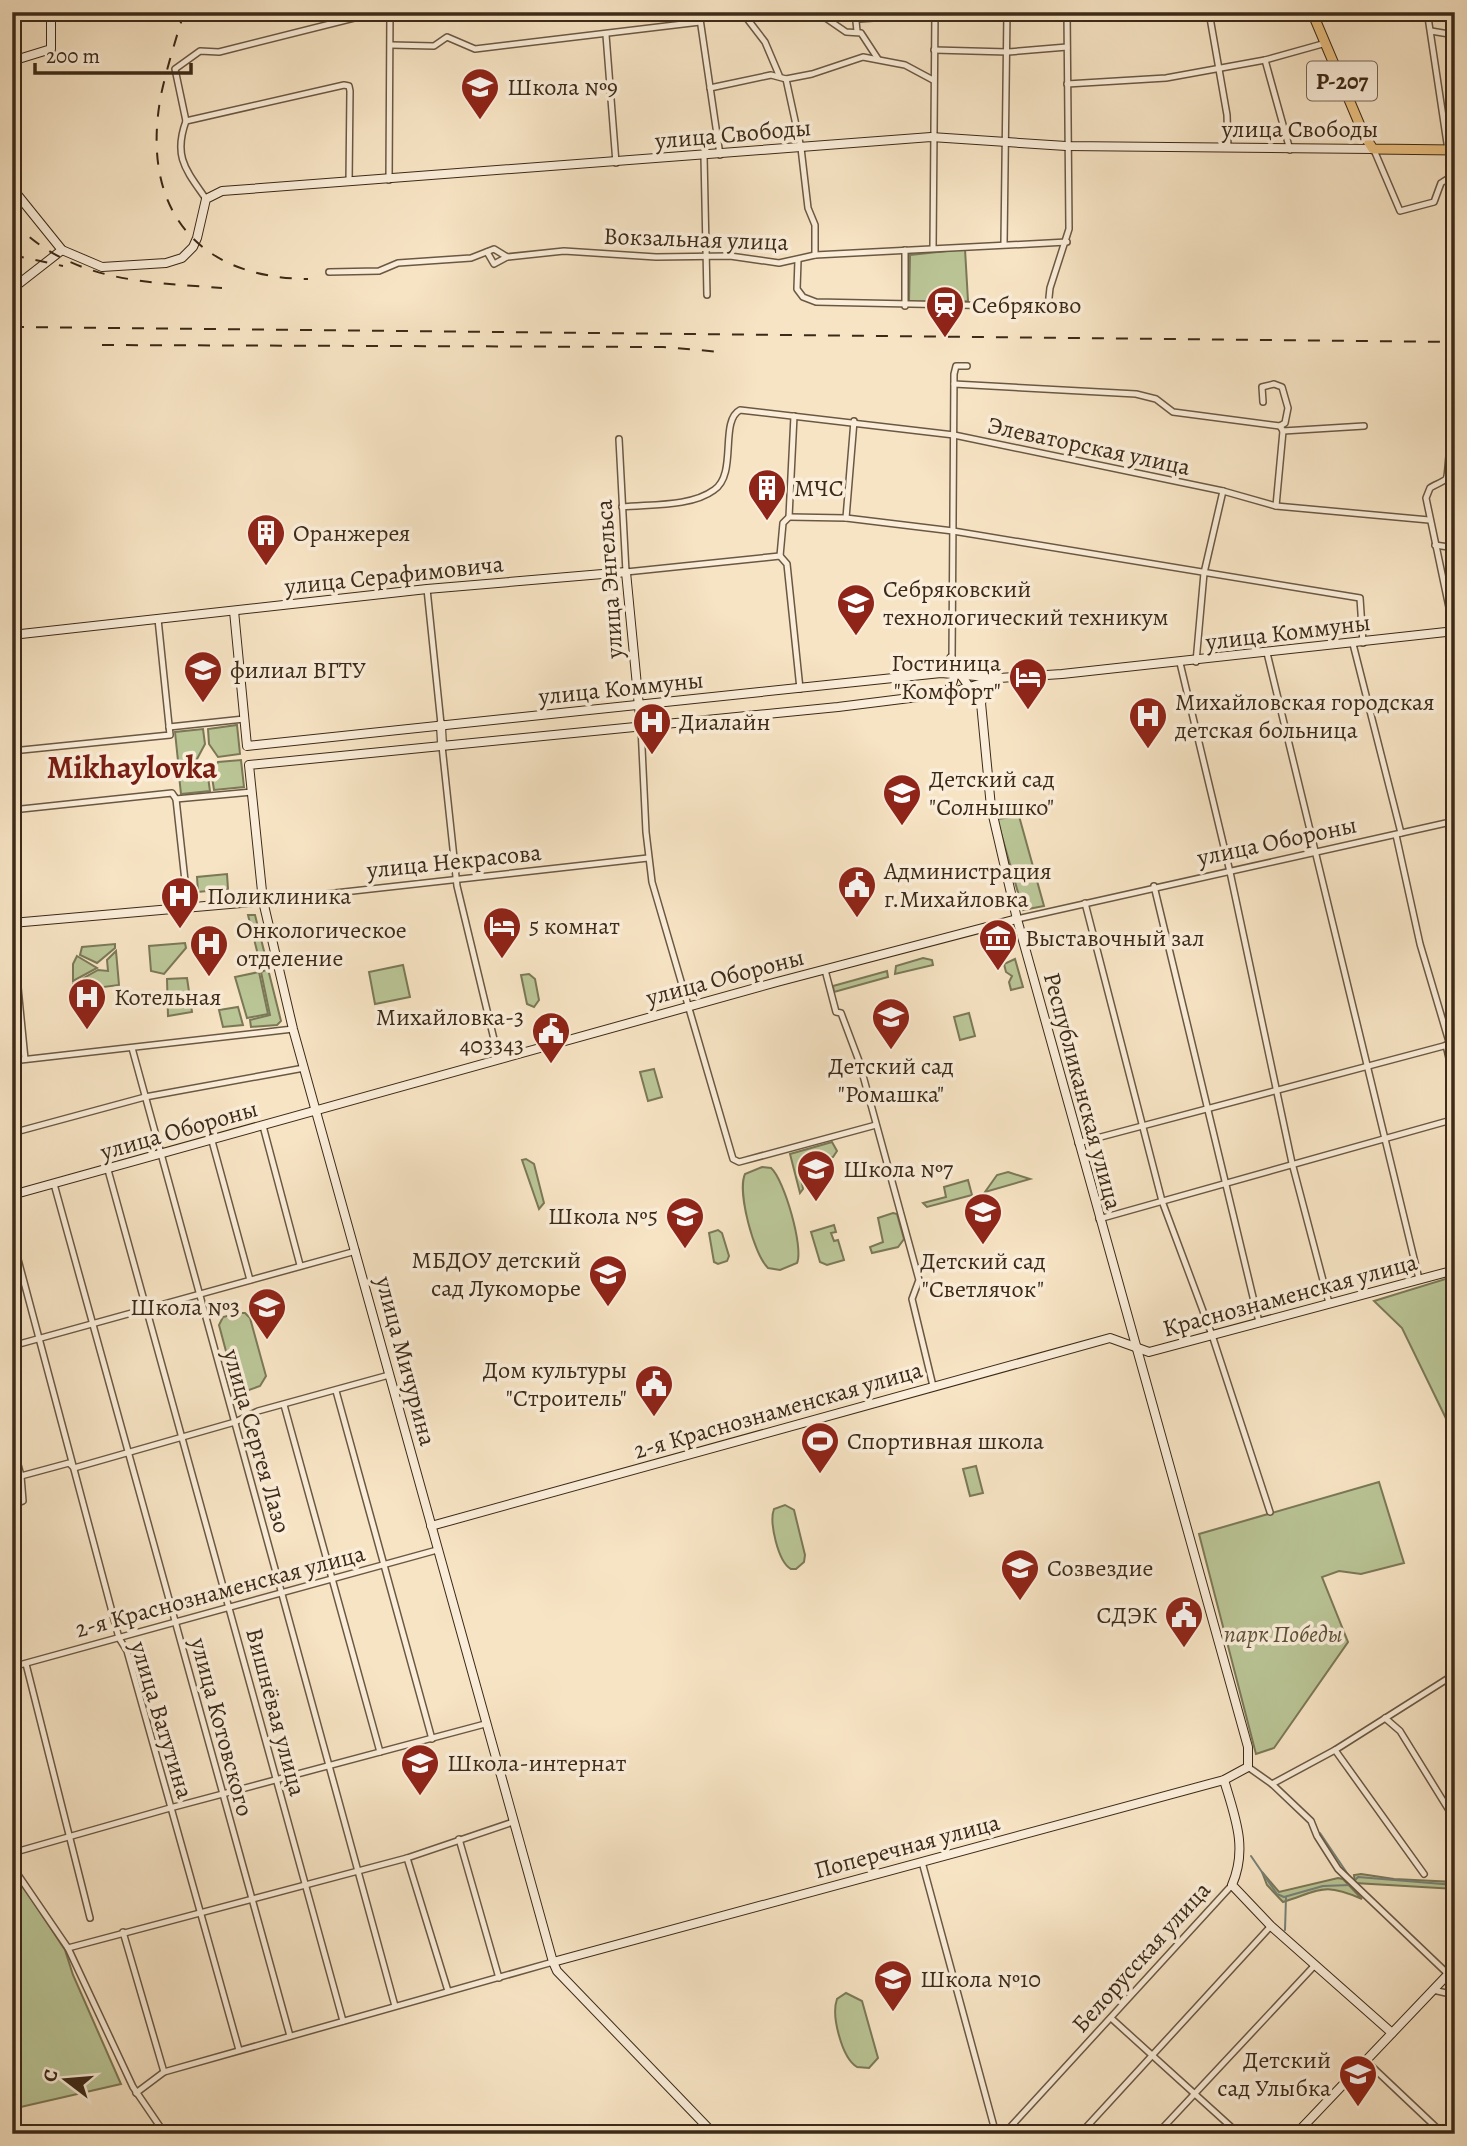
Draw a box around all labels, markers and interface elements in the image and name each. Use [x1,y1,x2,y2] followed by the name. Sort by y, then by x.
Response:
[35,32,191,76] scale bar
[46,42,100,70] text: 200 m
[1307,61,1377,100] road number: Р-207
[459,66,501,121] school or university icon: Школа №9
[507,71,618,103] place label: Школа №9
[653,111,812,157] street label: улица Свободы
[1221,113,1378,145] street label: улица Свободы
[603,220,789,258] street label: Вокзальная улица
[924,284,966,339] station icon: Себряково
[972,289,1082,321] place label: Себряково
[985,409,1193,483] street label: Элеваторская улица
[746,467,788,522] building icon: МЧС
[794,472,844,504] place label: МЧС
[587,498,631,661] street label: улица Энгельса
[245,512,287,567] building icon: Оранжерея
[293,517,410,549] place label: Оранжерея
[282,548,505,603] street label: улица Серафимовича
[883,573,1169,633] place label: Себряковский технологический техникум
[835,582,877,637] school or university icon: Себряковский технологический техникум
[1203,606,1372,658] street label: улица Коммуны
[891,647,1001,707] place label: Гостиница "Комфорт"
[182,649,224,704] school or university icon: филиал ВГТУ
[230,654,366,686] place label: филиал ВГТУ
[1007,656,1049,711] hotel icon: Гостиница "Комфорт"
[536,663,705,713] street label: улица Коммуны
[1174,686,1435,746] place label: Михайловская городская детская больница
[1127,695,1169,750] hospital icon: Михайловская городская детская больница
[631,701,673,756] hospital icon: Диалайн
[679,706,771,738] place label: Диалайн
[47,745,218,789] district label: Mikhaylovka
[929,763,1055,823] place label: Детский сад "Солнышко"
[881,772,923,827] school or university icon: Детский сад "Солнышко"
[1193,808,1360,874] street label: улица Обороны
[364,836,543,886] street label: улица Некрасова
[883,855,1052,915] place label: Администрация г.Михайловка
[836,864,878,919] public building icon: Администрация г.Михайловка
[159,875,201,930] hospital icon: Поликлиника
[207,880,351,912] place label: Поликлиника
[481,905,523,960] hotel icon: 5 комнат
[529,910,620,942] place label: 5 комнат
[236,914,407,974] place label: Онкологическое отделение
[977,917,1019,972] museum icon: Выставочный зал
[1025,922,1204,954] place label: Выставочный зал
[188,923,230,978] hospital icon: Онкологическое отделение
[642,941,807,1014] street label: улица Обороны
[1036,969,1130,1213] street label: Республиканская улица
[66,976,108,1031] hospital icon: Котельная
[114,981,221,1013] place label: Котельная
[870,996,912,1051] school or university icon: Детский сад "Ромашка"
[376,1001,524,1061] place label: Михайловка-3 403343
[530,1010,572,1065] public building icon: Михайловка-3 403343
[828,1050,954,1110] place label: Детский сад "Ромашка"
[96,1092,261,1168] street label: улица Обороны
[795,1148,837,1203] school or university icon: Школа №7
[843,1153,954,1185] place label: Школа №7
[962,1191,1004,1246] school or university icon: Детский сад "Светлячок"
[664,1195,706,1250] school or university icon: Школа №5
[548,1200,658,1232] place label: Школа №5
[411,1244,581,1304] place label: МБДОУ детский сад Лукоморье
[920,1245,1046,1305] place label: Детский сад "Светлячок"
[1159,1246,1421,1344] street label: Краснознаменская улица
[587,1253,629,1308] school or university icon: МБДОУ детский сад Лукоморье
[368,1272,444,1449] street label: улица Мичурина
[246,1286,288,1341] school or university icon: Школа №3
[130,1291,240,1323] place label: Школа №3
[215,1344,299,1537] street label: улица Сергея Лазо
[630,1353,926,1467] street label: 2-я Краснознаменская улица
[483,1354,627,1414] place label: Дом культуры "Строитель"
[633,1363,675,1418] public building icon: Дом культуры "Строитель"
[799,1420,841,1475] sports icon: Спортивная школа
[847,1425,1044,1457] place label: Спортивная школа
[72,1537,368,1645] street label: 2-я Краснознаменская улица
[999,1547,1041,1602] school or university icon: Созвездие
[1047,1552,1153,1584] place label: Созвездие
[1163,1594,1205,1649] public building icon: СДЭК
[1097,1599,1158,1631] place label: СДЭК
[1224,1618,1342,1650] park label: парк Победы
[238,1624,314,1800] street label: Вишнёвая улица
[183,1633,261,1820] street label: улица Котовского
[123,1637,201,1802] street label: улица Ватутина
[399,1742,441,1797] school or university icon: Школа-интернат
[447,1747,627,1779] place label: Школа-интернат
[811,1806,1003,1886] street label: Поперечная улица
[1064,1875,1218,2039] street label: Белорусская улица
[872,1958,914,2013] school or university icon: Школа №10
[920,1963,1041,1995] place label: Школа №10
[32,2044,102,2114] north arrow
[1217,2044,1331,2104] place label: Детский сад Улыбка
[1337,2053,1379,2108] school or university icon: Детский сад Улыбка
[37,2066,65,2085] text: С

